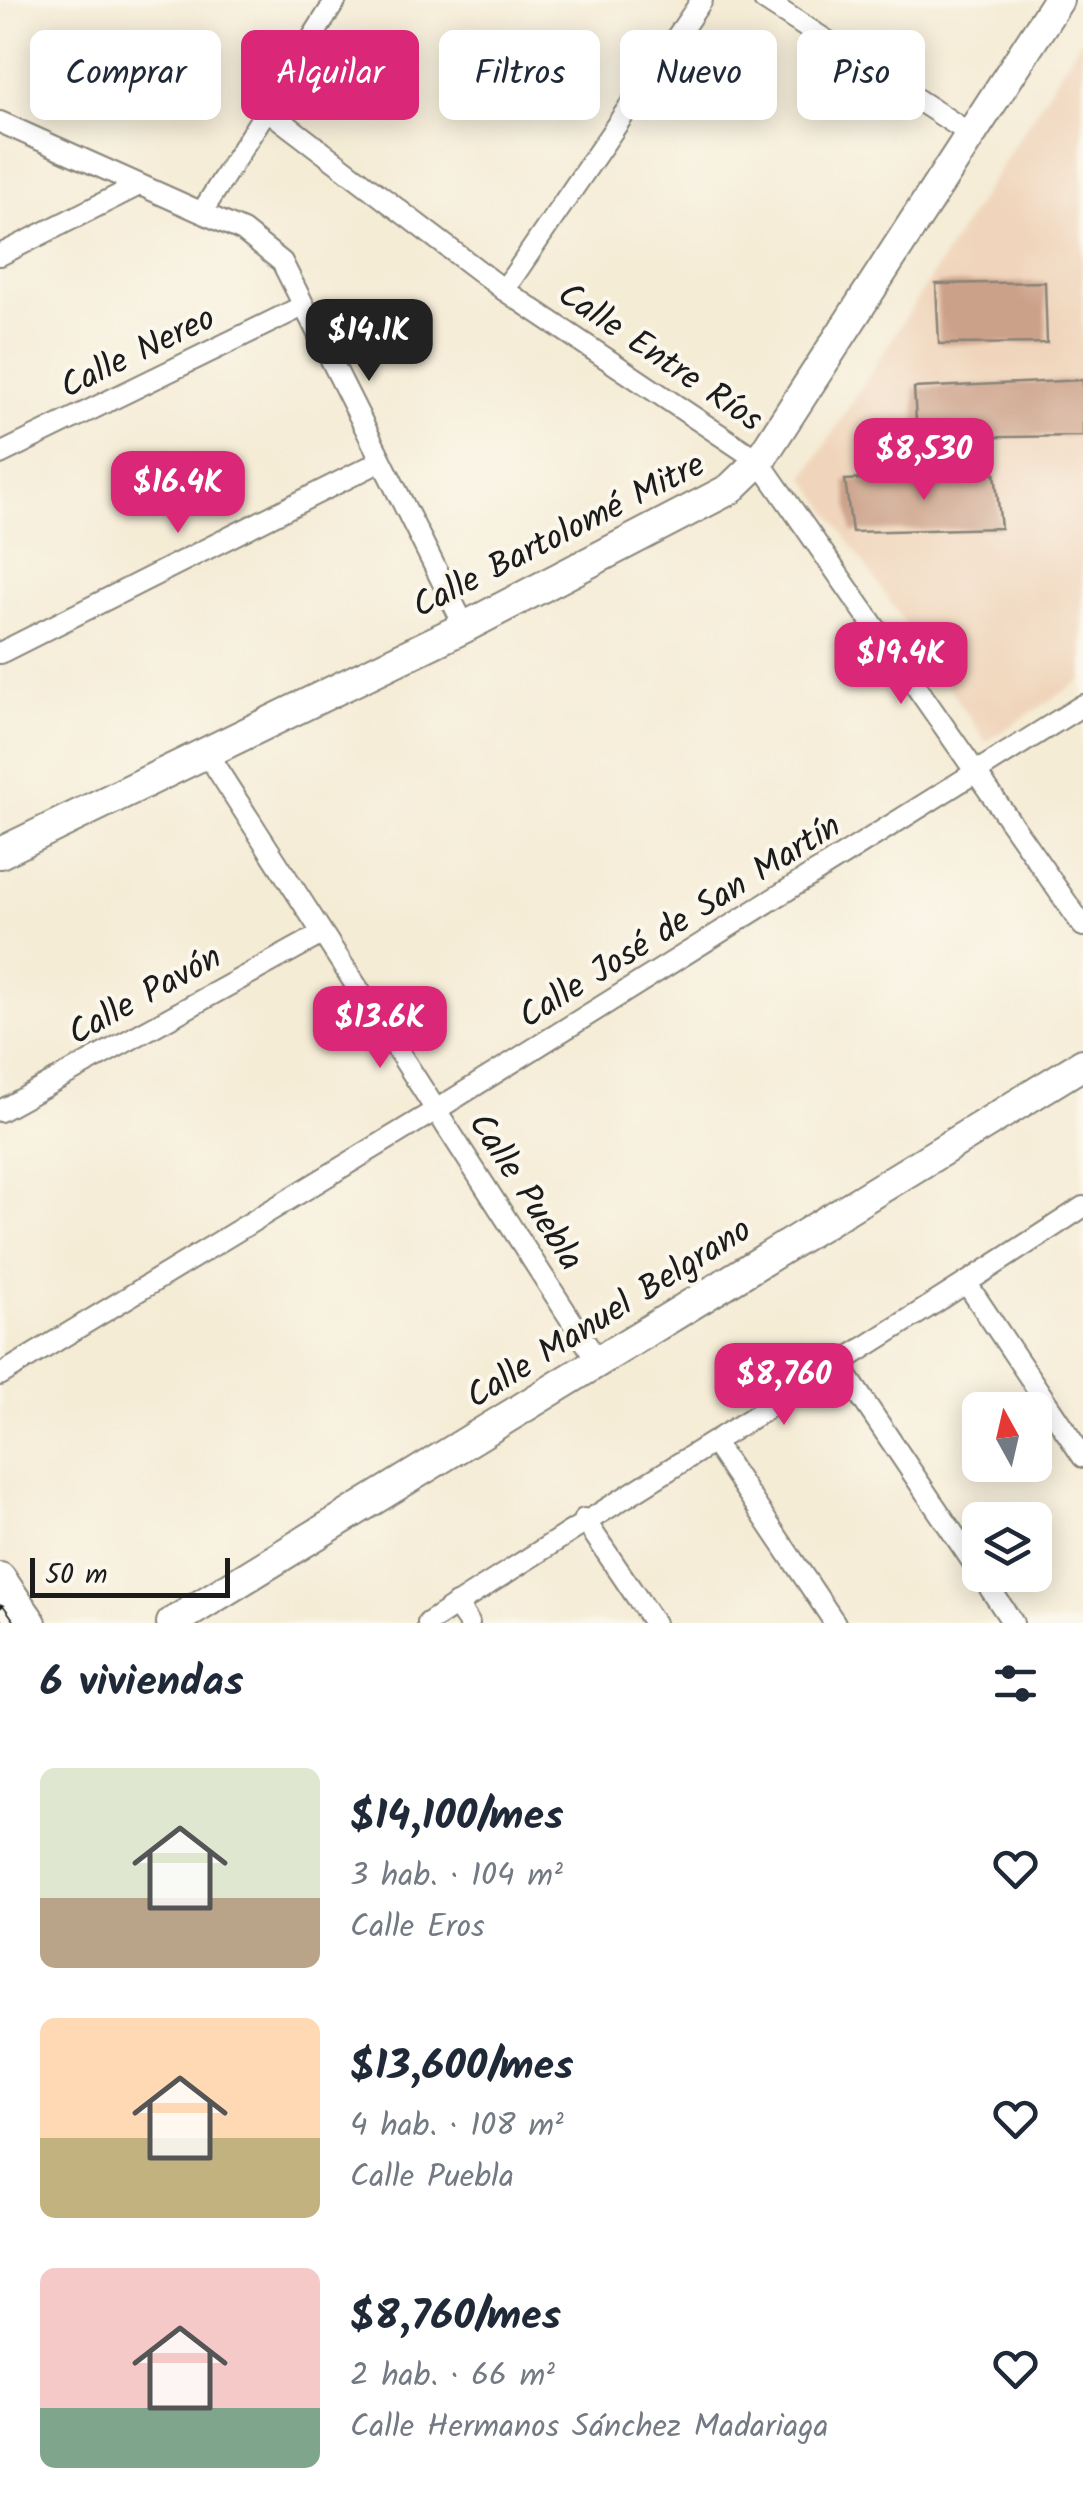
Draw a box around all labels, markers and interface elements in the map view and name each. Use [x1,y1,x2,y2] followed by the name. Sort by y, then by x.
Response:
[30,30,221,120] chip: Comprar
[241,30,419,120] chip: Alquilar
[439,30,600,120] chip: Filtros
[620,30,777,120] chip: Nuevo
[797,30,925,120] chip: Piso
[545,269,774,448] street label: Calle Entre Ríos
[51,292,226,415] street label: Calle Nereo
[288,299,450,384] pin: $14.1K
[328,306,410,357] text: $14.1K
[843,418,1005,503] pin: $8,530
[876,425,972,476] text: $8,530
[403,438,716,635] street label: Calle Bartolomé Mitre
[97,451,259,536] pin: $16.4K
[133,458,223,509] text: $16.4K
[820,622,982,707] pin: $19.4K
[856,629,946,680] text: $19.4K
[508,800,853,1045] street label: Calle José de San Martín
[58,931,233,1062] street label: Calle Pavón
[299,986,461,1071] pin: $13.6K
[335,993,425,1044] text: $13.6K
[452,1102,597,1283] street label: Calle Puebla
[456,1204,763,1425] street label: Calle Manuel Belgrano
[703,1343,865,1428] pin: $8,760
[736,1350,832,1401] text: $8,760
[962,1392,1052,1482] north arrow
[962,1392,1052,1592] map controls
[962,1502,1052,1592] button: layers
[30,1553,230,1598] scale bar
[45,1553,108,1598] text: 50 m
[40,1650,244,1717] text: 6 viviendas
[988,1656,1043,1711] icon: filters
[350,1784,564,1851] text: $14,100/mes
[120,1808,240,1928] icon: home
[988,1841,1043,1896] icon: heart
[350,1851,563,1902] text: 3 hab. · 104 m²
[350,1902,485,1953] text: Calle Eros
[350,2034,574,2101] text: $13,600/mes
[120,2058,240,2178] icon: home
[988,2091,1043,2146] icon: heart
[350,2101,564,2152] text: 4 hab. · 108 m²
[350,2152,514,2203] text: Calle Puebla
[350,2284,561,2351] text: $8,760/mes
[120,2308,240,2428] icon: home
[988,2341,1043,2396] icon: heart
[350,2351,555,2402] text: 2 hab. · 66 m²
[350,2402,829,2453] text: Calle Hermanos Sánchez Madariaga

